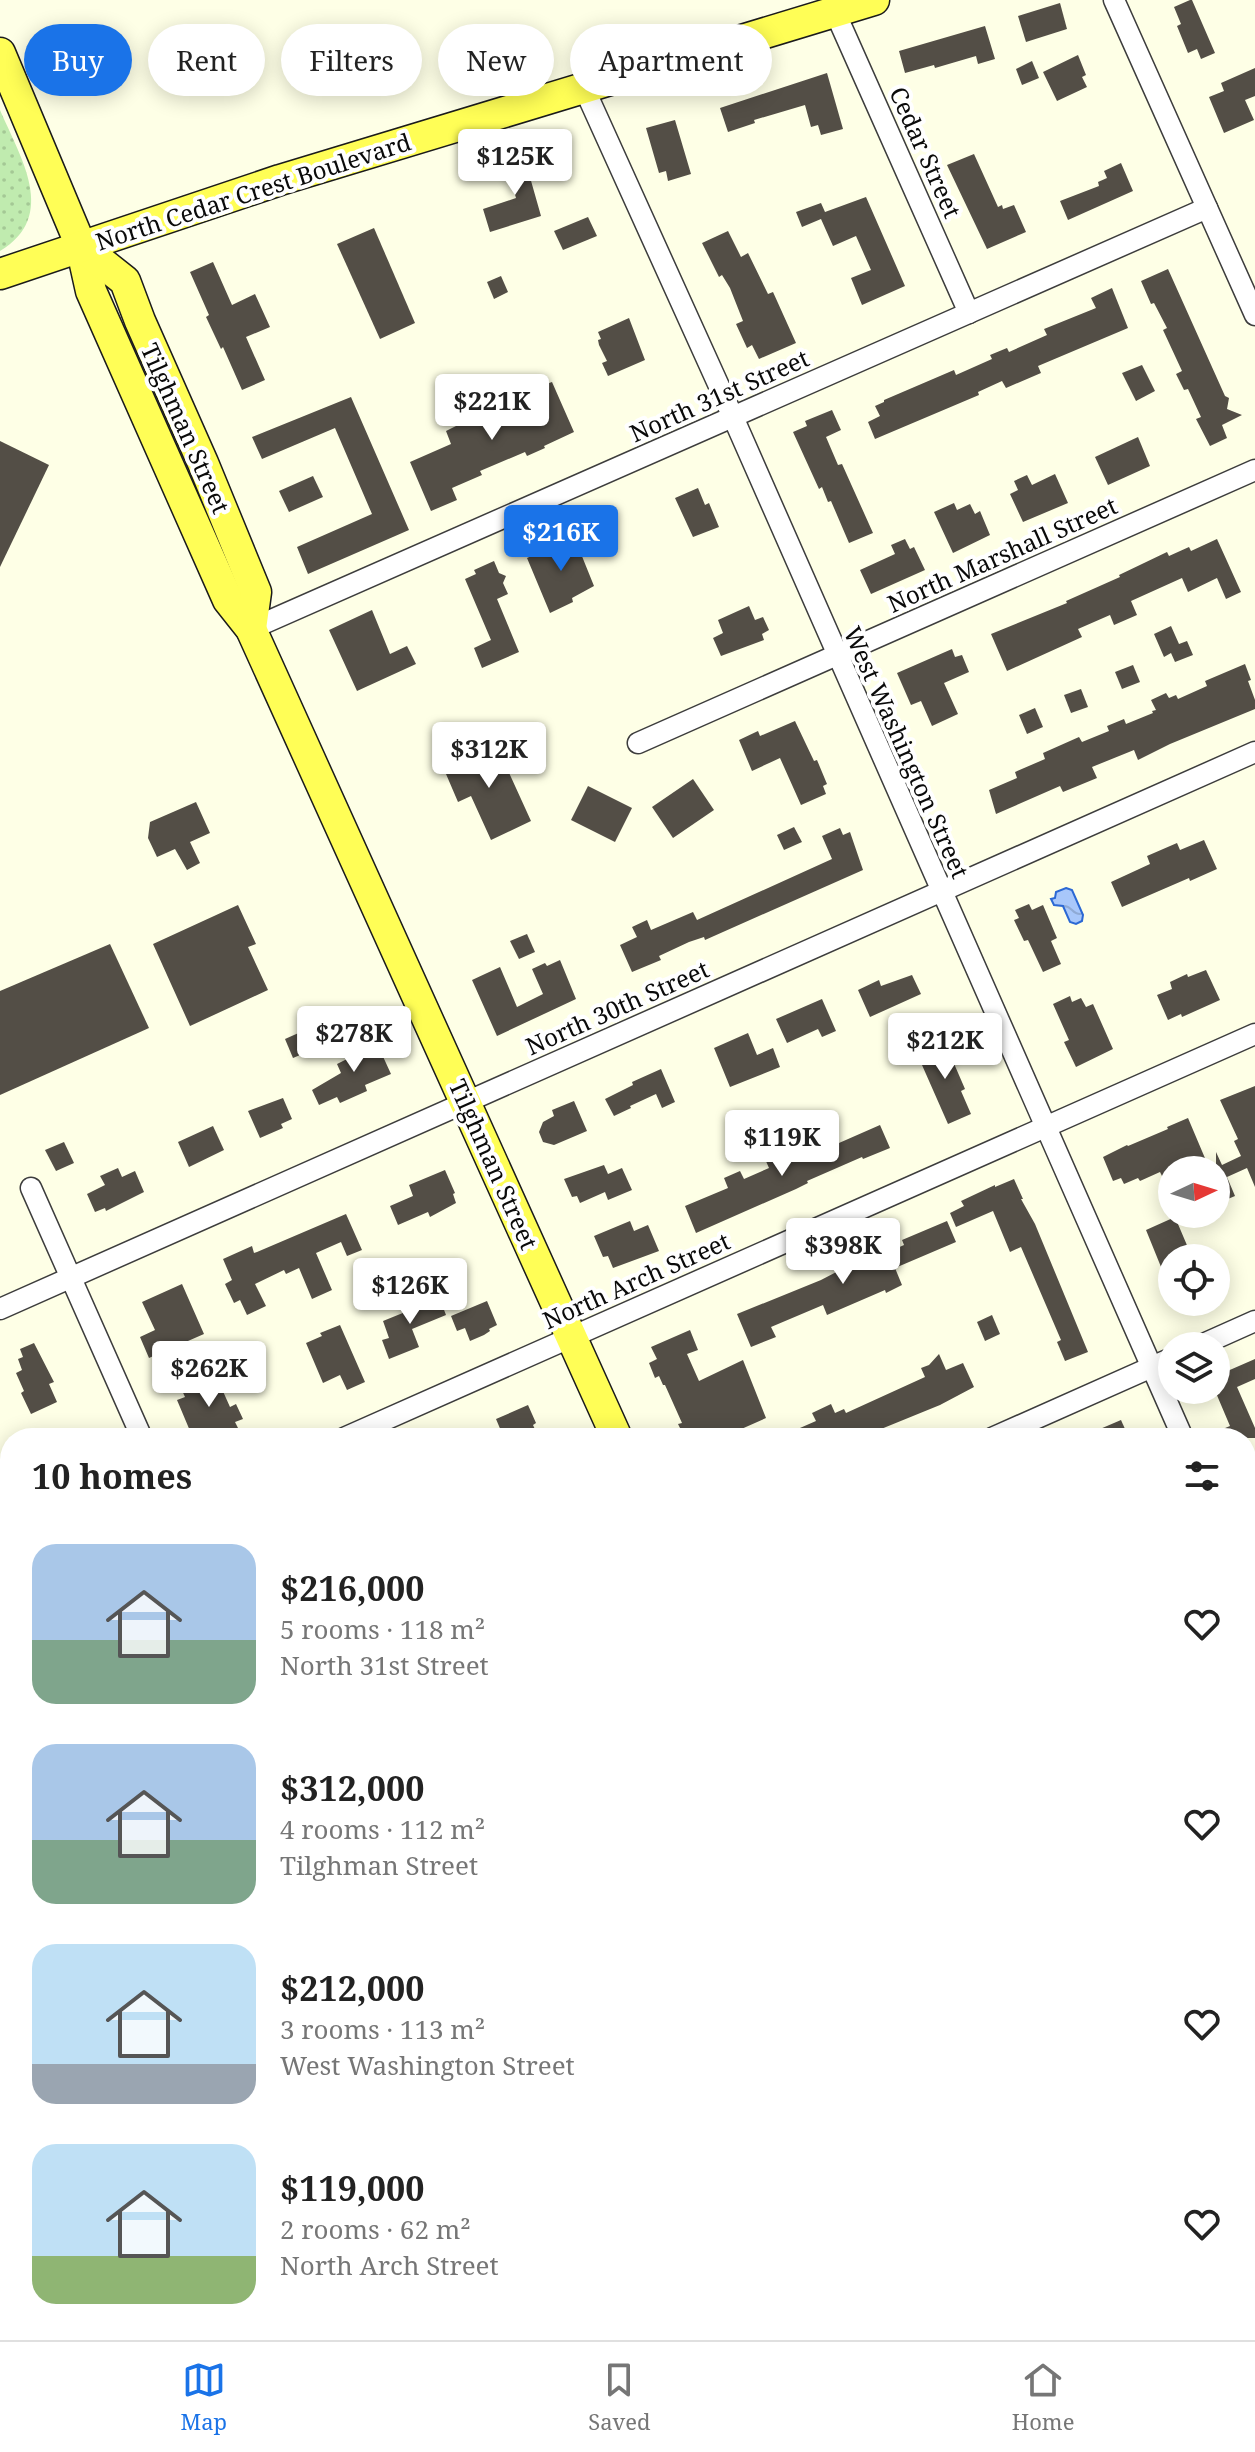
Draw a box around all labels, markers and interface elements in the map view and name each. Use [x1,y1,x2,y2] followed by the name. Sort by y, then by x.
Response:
[24,24,132,96] chip: Buy
[148,24,265,96] chip: Rent
[281,24,422,96] chip: Filters
[438,24,554,96] chip: New
[570,24,772,96] chip: Apartment
[882,81,970,223] street label: Cedar Street
[91,124,415,258] street label: North Cedar Crest Boulevard
[459,129,571,197] pin: $125K
[476,137,554,173] text: $125K
[134,338,238,518] street label: Tilghman Street
[624,341,814,449] street label: North 31st Street
[436,374,548,442] pin: $221K
[453,382,531,418] text: $221K
[882,488,1122,620] street label: North Marshall Street
[505,505,617,573] pin: $216K
[522,513,600,549] text: $216K
[837,621,977,883] street label: West Washington Street
[433,722,545,790] pin: $312K
[450,730,528,766] text: $312K
[520,952,714,1062] street label: North 30th Street
[298,1006,410,1074] pin: $278K
[889,1013,1001,1081] pin: $212K
[315,1014,393,1050] text: $278K
[906,1021,984,1057] text: $212K
[442,1074,546,1254] street label: Tilghman Street
[726,1110,838,1178] pin: $119K
[743,1118,821,1154] text: $119K
[1158,1156,1230,1228] north arrow
[1158,1156,1230,1404] map controls
[787,1218,899,1286] pin: $398K
[537,1224,735,1336] street label: North Arch Street
[804,1226,882,1262] text: $398K
[1158,1244,1230,1316] button: locate
[354,1258,466,1326] pin: $126K
[371,1266,449,1302] text: $126K
[1158,1332,1230,1404] button: layers
[153,1341,265,1409] pin: $262K
[170,1349,248,1385] text: $262K
[32,1453,192,1499] text: 10 homes
[1180,1454,1224,1498] icon: filters
[280,1565,424,1611] text: $216,000
[96,1576,192,1672] icon: home
[1180,1602,1224,1646] icon: heart
[280,1611,485,1647] text: 5 rooms · 118 m²
[280,1647,489,1683] text: North 31st Street
[280,1765,424,1811] text: $312,000
[96,1776,192,1872] icon: home
[1180,1802,1224,1846] icon: heart
[280,1811,485,1847] text: 4 rooms · 112 m²
[280,1847,478,1883] text: Tilghman Street
[280,1965,424,2011] text: $212,000
[96,1976,192,2072] icon: home
[1180,2002,1224,2046] icon: heart
[280,2011,485,2047] text: 3 rooms · 113 m²
[280,2047,575,2083] text: West Washington Street
[280,2165,424,2211] text: $119,000
[96,2176,192,2272] icon: home
[1180,2202,1224,2246] icon: heart
[280,2211,471,2247] text: 2 rooms · 62 m²
[280,2247,499,2283] text: North Arch Street
[181,2358,227,2436] tab: Map
[588,2358,651,2436] tab: Saved
[1012,2358,1074,2436] tab: Home

